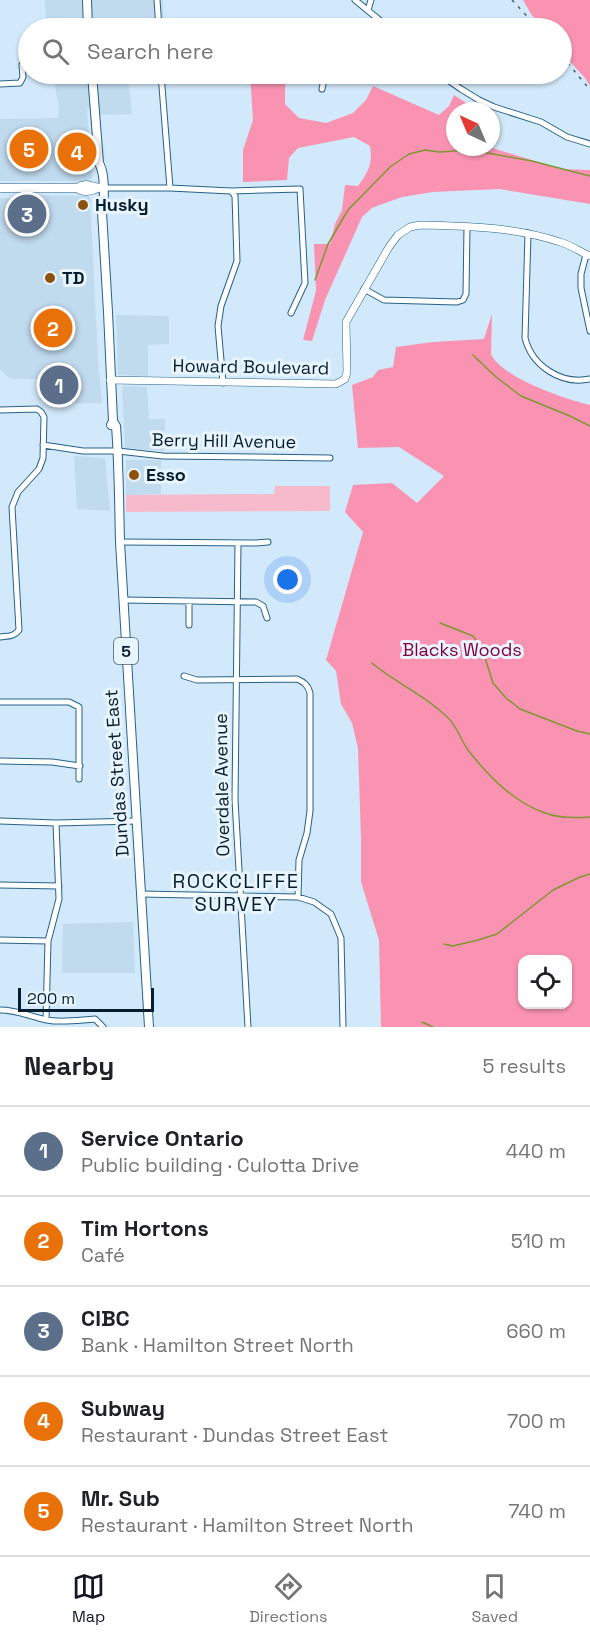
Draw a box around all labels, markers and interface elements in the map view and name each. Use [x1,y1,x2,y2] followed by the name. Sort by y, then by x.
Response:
[18,18,572,84] search box
[39,35,72,68] icon: search
[87,37,214,65] text: Search here
[446,102,500,156] north arrow
[9,126,48,172] pin: 5
[58,130,97,174] pin: 4
[8,192,46,236] pin: 3
[95,193,149,216] place label: Husky
[76,198,90,212] marker: Husky
[62,266,85,289] place label: TD
[43,271,57,285] marker: TD
[34,306,72,350] pin: 2
[173,354,330,379] street label: Howard Boulevard
[40,362,78,408] pin: 1
[151,428,297,453] street label: Berry Hill Avenue
[146,463,186,486] place label: Esso
[127,468,141,482] marker: Esso
[273,565,302,594] your location
[114,638,138,664] road number: 5
[402,638,522,661] park label: Blacks Woods
[99,689,134,857] street label: Dundas Street East
[209,713,234,857] street label: Overdale Avenue
[173,868,299,917] district label: ROCKCLIFFE SURVEY
[518,955,572,1009] map controls
[518,955,572,1009] button: locate
[18,985,154,1013] scale bar
[27,988,75,1009] text: 200 m
[24,1049,114,1083] text: Nearby
[482,1053,566,1079] text: 5 results
[81,1124,244,1152] text: Service Ontario
[39,1138,48,1164] text: 1
[506,1138,566,1164] text: 440 m
[81,1152,359,1178] text: Public building · Culotta Drive
[81,1214,209,1242] text: Tim Hortons
[38,1228,49,1254] text: 2
[511,1228,566,1254] text: 510 m
[81,1242,125,1268] text: Café
[81,1304,130,1332] text: CIBC
[37,1318,50,1344] text: 3
[506,1318,566,1344] text: 660 m
[81,1332,354,1358] text: Bank · Hamilton Street North
[81,1394,165,1422] text: Subway
[37,1408,50,1434] text: 4
[507,1408,566,1434] text: 700 m
[81,1422,389,1448] text: Restaurant · Dundas Street East
[81,1484,160,1512] text: Mr. Sub
[38,1498,50,1524] text: 5
[508,1498,566,1524] text: 740 m
[81,1512,413,1538] text: Restaurant · Hamilton Street North
[72,1570,105,1627] tab: Map
[249,1570,328,1627] tab: Directions
[471,1570,518,1627] tab: Saved

